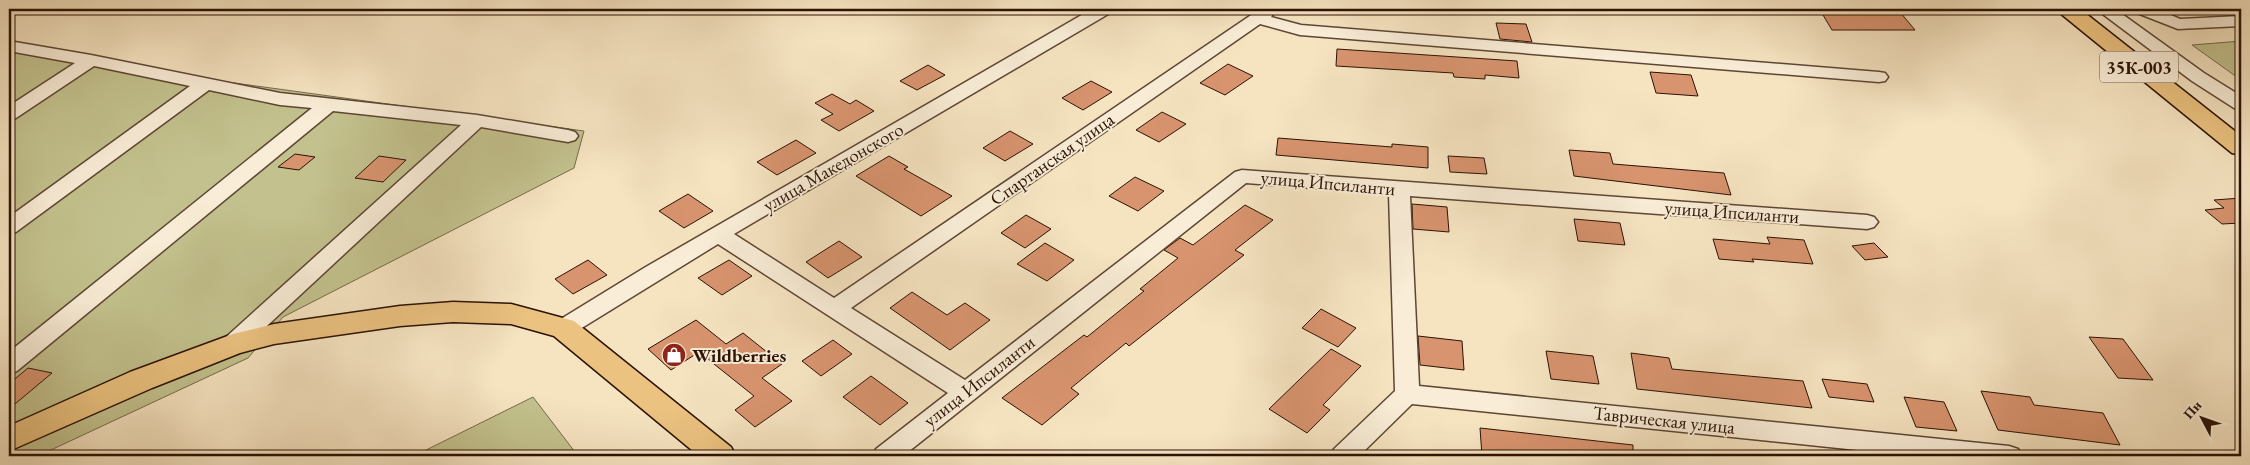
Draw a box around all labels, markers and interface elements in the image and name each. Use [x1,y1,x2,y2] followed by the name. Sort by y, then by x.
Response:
[2100,52,2178,82] road number: 35К-003
[985,107,1119,211] street label: Спартанская улица
[758,117,908,217] street label: улица Македонского
[1260,165,1396,201] street label: улица Ипсиланти
[1664,195,1800,229] street label: улица Ипсиланти
[918,330,1040,432] street label: улица Ипсиланти
[661,342,687,368] shop icon: Wildberries
[692,343,787,368] place label: Wildberries
[2178,392,2228,442] north arrow
[2179,396,2205,423] text: Пн
[1592,400,1737,440] street label: Таврическая улица

